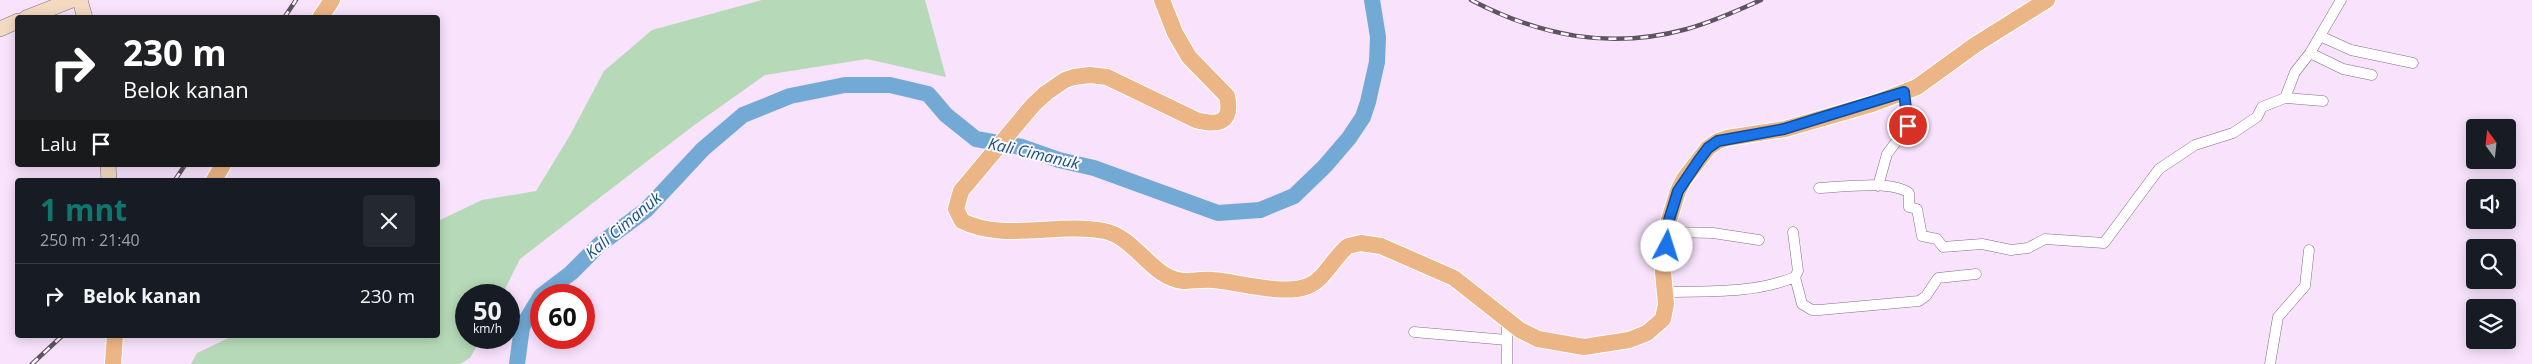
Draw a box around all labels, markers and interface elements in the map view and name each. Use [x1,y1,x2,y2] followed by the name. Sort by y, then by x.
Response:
[123,29,227,76] text: 230 m
[40,35,105,100] icon: right
[123,74,249,104] text: Belok kanan
[1887,105,1929,147] pin
[1894,112,1922,140] icon: arrive
[2466,119,2516,169] north arrow
[2466,119,2516,349] map controls
[87,130,115,158] icon: arrive
[40,131,77,157] text: Lalu
[986,132,1083,174] water label: Kali Cimanuk
[2466,179,2516,229] button: sound
[580,186,667,263] water label: Kali Cimanuk
[40,189,127,230] text: 1 mnt
[363,195,415,247] button: close
[1640,219,1692,271] position arrow
[40,229,140,251] text: 250 m · 21:40
[2466,239,2516,289] button: search
[40,282,68,310] icon: right
[83,283,201,309] text: Belok kanan
[360,283,415,309] text: 230 m
[530,284,595,349] speed limit sign: 60
[473,293,502,327] text: 50
[2466,299,2516,349] button: layers
[473,320,502,337] text: km/h

